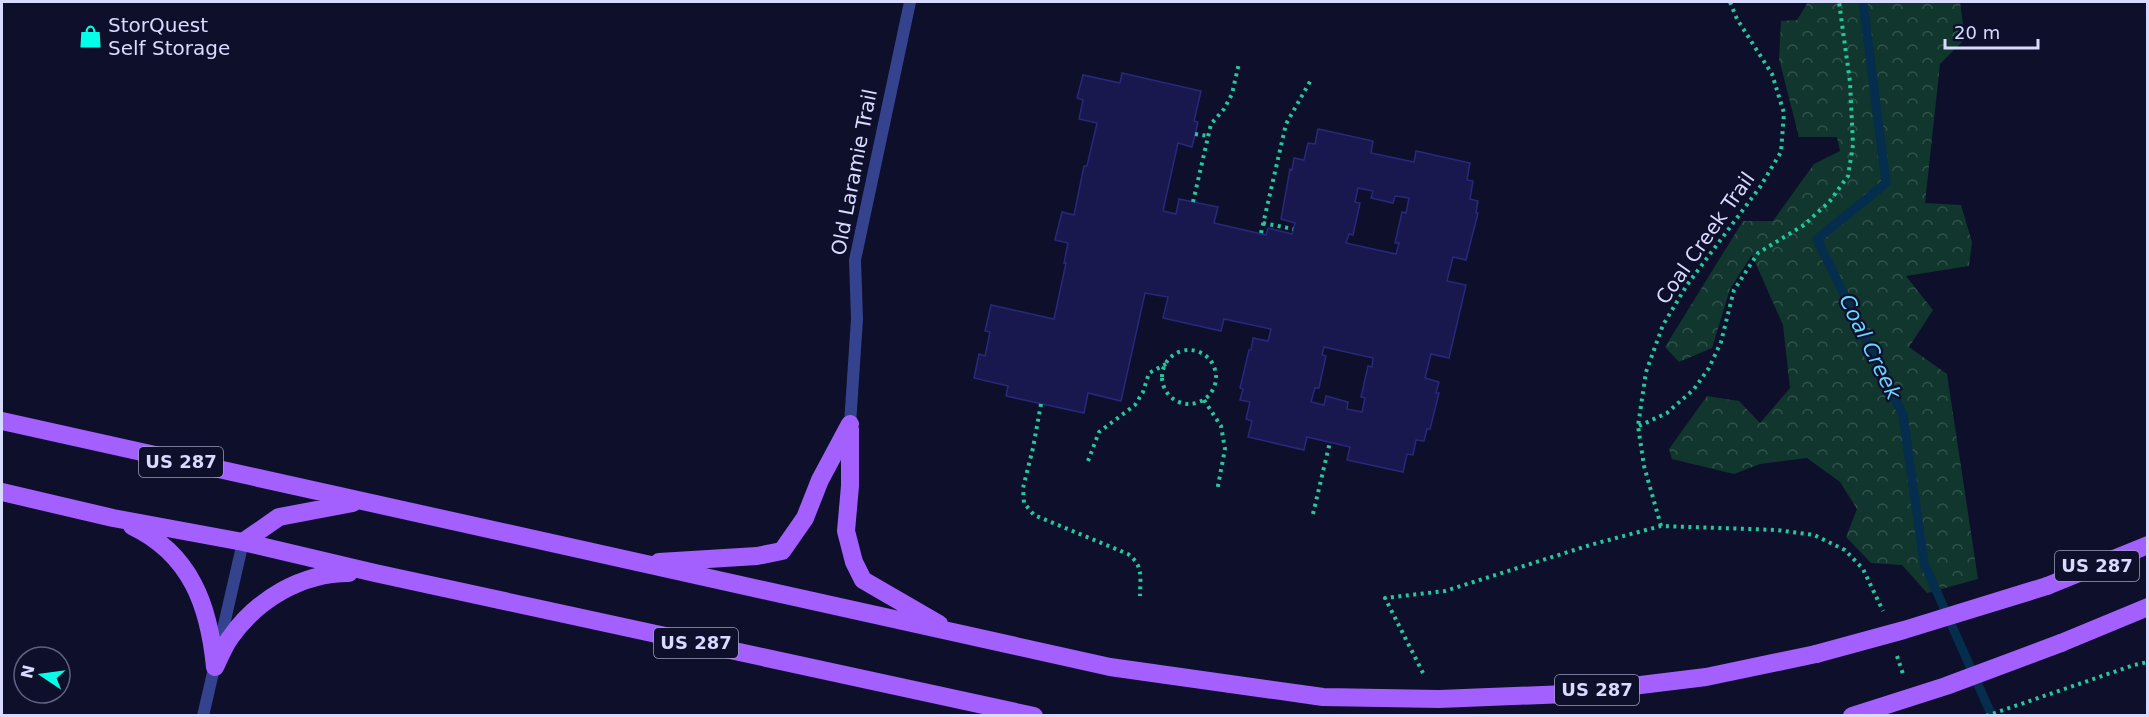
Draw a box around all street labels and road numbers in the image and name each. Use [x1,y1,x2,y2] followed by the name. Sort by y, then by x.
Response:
[826,87,882,257] street label: Old Laramie Trail
[1651,167,1759,309] street label: Coal Creek Trail
[139,447,223,477] road number: US 287
[2055,551,2139,581] road number: US 287
[654,628,738,658] road number: US 287
[1555,675,1639,705] road number: US 287

